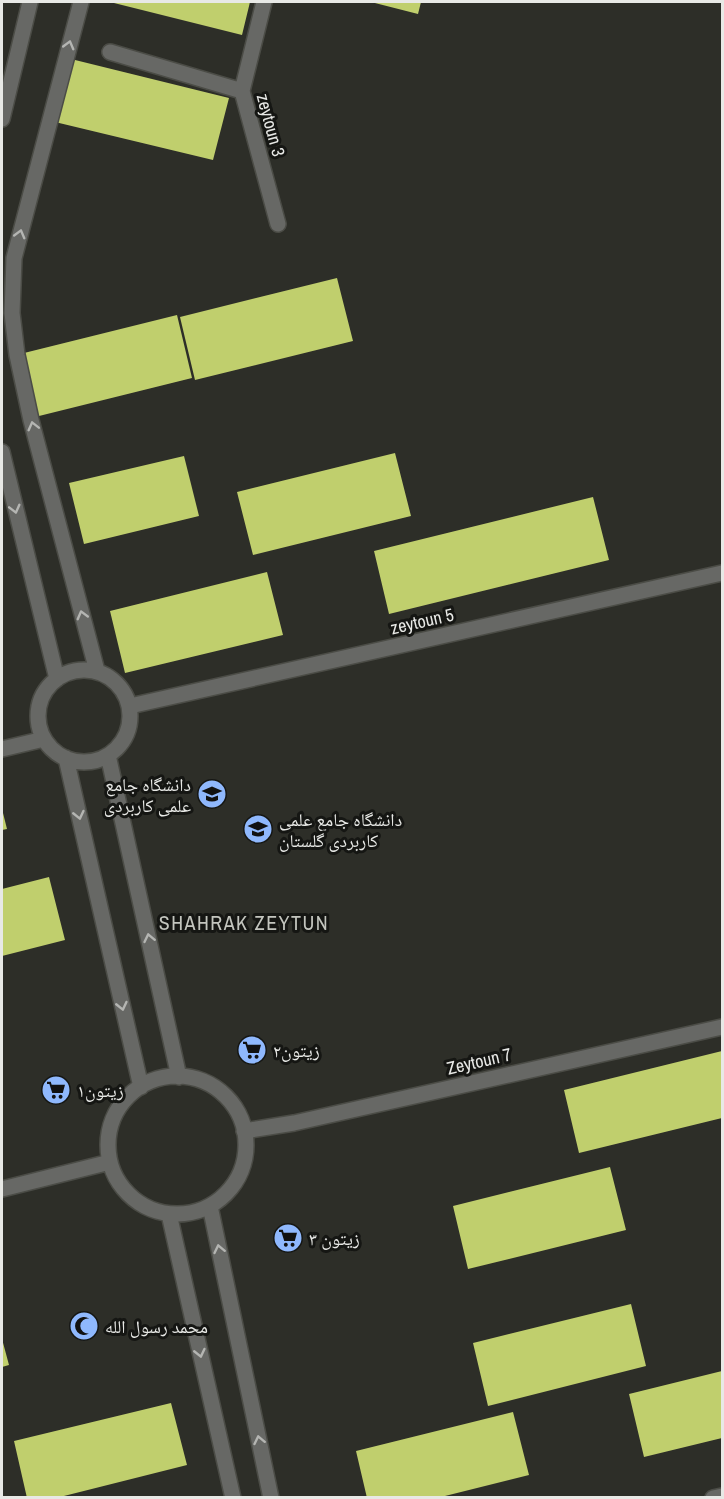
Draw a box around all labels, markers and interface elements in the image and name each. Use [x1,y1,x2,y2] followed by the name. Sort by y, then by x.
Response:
[62,40,75,50] one-way arrow
[251,91,291,159] street label: zeytoun 3
[13,229,26,239] one-way arrow
[27,421,40,431] one-way arrow
[8,504,21,514] one-way arrow
[388,602,456,640] street label: zeytoun 5
[77,610,89,621] one-way arrow
[104,772,191,818] place label: دانشگاه جامع علمی کاربردی
[196,778,228,810] school or university icon: دانشگاه جامع علمی کاربردی
[279,807,402,853] place label: دانشگاه جامع علمی کاربردی گلستان
[72,810,85,820] one-way arrow
[242,813,274,845] school or university icon: دانشگاه جامع علمی کاربردی گلستان
[159,909,329,936] district label: SHAHRAK ZEYTUN
[143,933,156,943] one-way arrow
[115,1000,128,1010] one-way arrow
[236,1034,268,1066] supermarket icon: زیتون۲
[273,1038,320,1063] place label: زیتون۲
[444,1041,514,1081] street label: Zeytoun 7
[40,1074,72,1106] supermarket icon: زیتون۱
[77,1078,124,1103] place label: زیتون۱
[272,1222,304,1254] supermarket icon: زیتون ۳
[309,1226,360,1251] place label: زیتون ۳
[213,1245,226,1255] one-way arrow
[68,1310,100,1342] mosque icon: محمد رسول الله
[105,1314,208,1339] place label: محمد رسول الله
[193,1347,206,1357] one-way arrow
[253,1436,266,1446] one-way arrow

